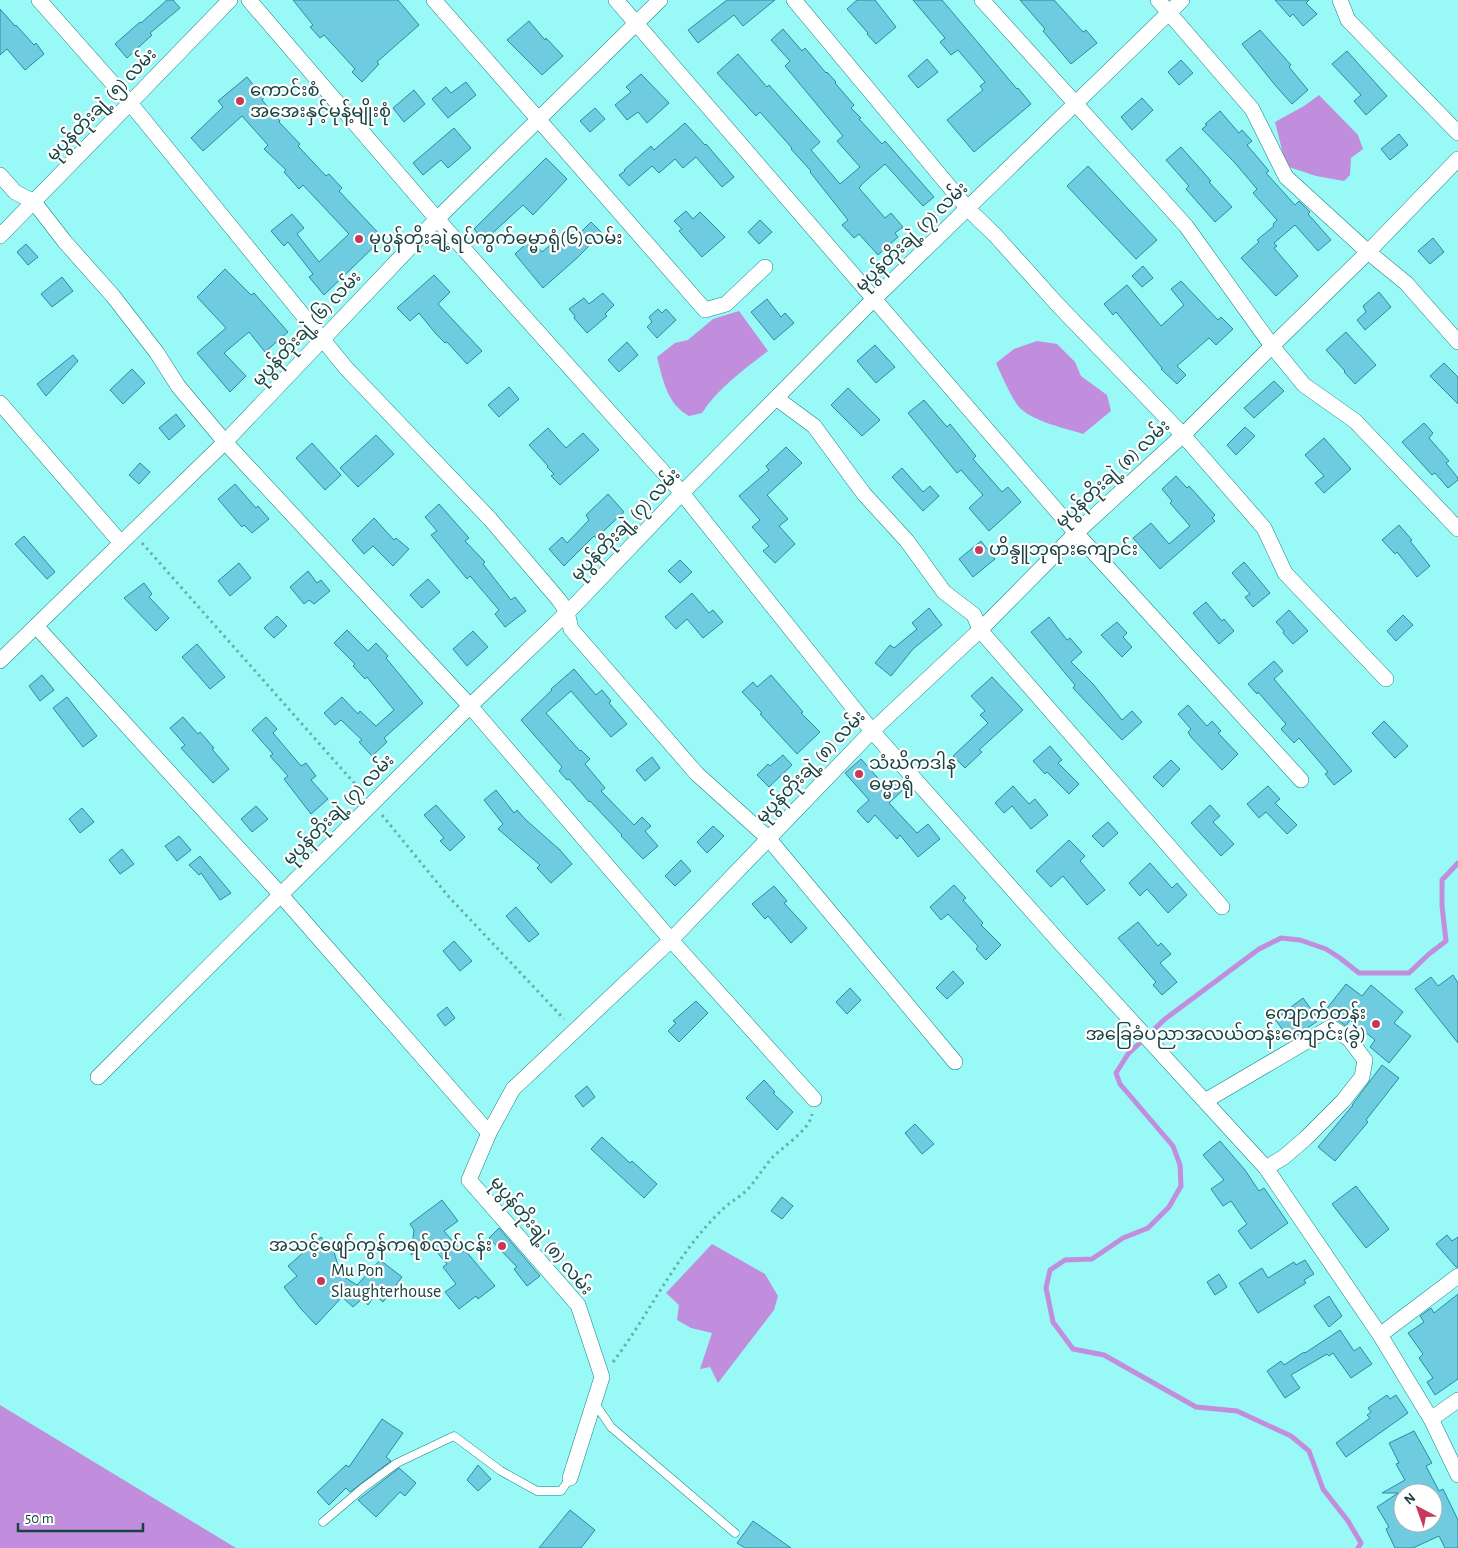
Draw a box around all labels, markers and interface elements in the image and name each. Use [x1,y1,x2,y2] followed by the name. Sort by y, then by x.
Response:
[39,41,164,168] street label: မုပွန်တိုးချဲ့ (၅) လမ်း
[250,77,391,126] place label: ကောင်းစံ အအေးနှင့်မုန့်မျိုးစုံ
[234,95,246,107] marker: ကောင်းစံ အအေးနှင့်မုန့်မျိုးစုံ
[848,175,975,299] street label: မုပွန်တိုးချဲ့ (၇) လမ်း
[369,224,623,253] place label: မုပွန်တိုးချဲ့ရပ်ကွက်ဓမ္မာရုံ(၆)လမ်း
[353,233,365,245] marker: မုပွန်တိုးချဲ့ရပ်ကွက်ဓမ္မာရုံ(၆)လမ်း
[245,264,368,393] street label: မုပွန်တိုးချဲ့ (၆) လမ်း
[1048,412,1177,535] street label: မုပွန်တိုးချဲ့ (၈) လမ်း
[564,461,688,588] street label: မုပွန်တိုးချဲ့ (၇) လမ်း
[989,535,1138,564] place label: ဟိန္ဒူဘုရားကျောင်း
[973,544,985,556] marker: ဟိန္ဒူဘုရားကျောင်း
[749,703,873,830] street label: မုပွန်တိုးချဲ့ (၈) လမ်း
[276,747,401,872] street label: မုပွန်တိုးချဲ့ (၇) လမ်း
[869,749,956,799] place label: သံဃိကဒါန ဓမ္မာရုံ
[853,768,865,780] marker: သံဃိကဒါန ဓမ္မာရုံ
[1085,1000,1366,1049] place label: ကျောက်တန်း အခြေခံပညာအလယ်တန်းကျောင်း(ခွဲ)
[1370,1018,1382,1030] marker: ကျောက်တန်း အခြေခံပညာအလယ်တန်းကျောင်း(ခွဲ)
[483,1169,600,1302] street label: မုပွန်တိုးချဲ့ (၈) လမ်း
[269,1232,492,1260] place label: အသင့်ဖျော်ကွန်ကရစ်လုပ်ငန်း
[496,1240,508,1252] marker: အသင့်ဖျော်ကွန်ကရစ်လုပ်ငန်း
[331,1262,441,1301] place label: Mu Pon Slaughterhouse
[315,1275,327,1287] marker: Mu Pon Slaughterhouse
[1393,1483,1443,1533] north arrow
[1402,1490,1418,1507] text: N
[18,1500,142,1532] scale bar
[25,1511,54,1526] text: 50 m

